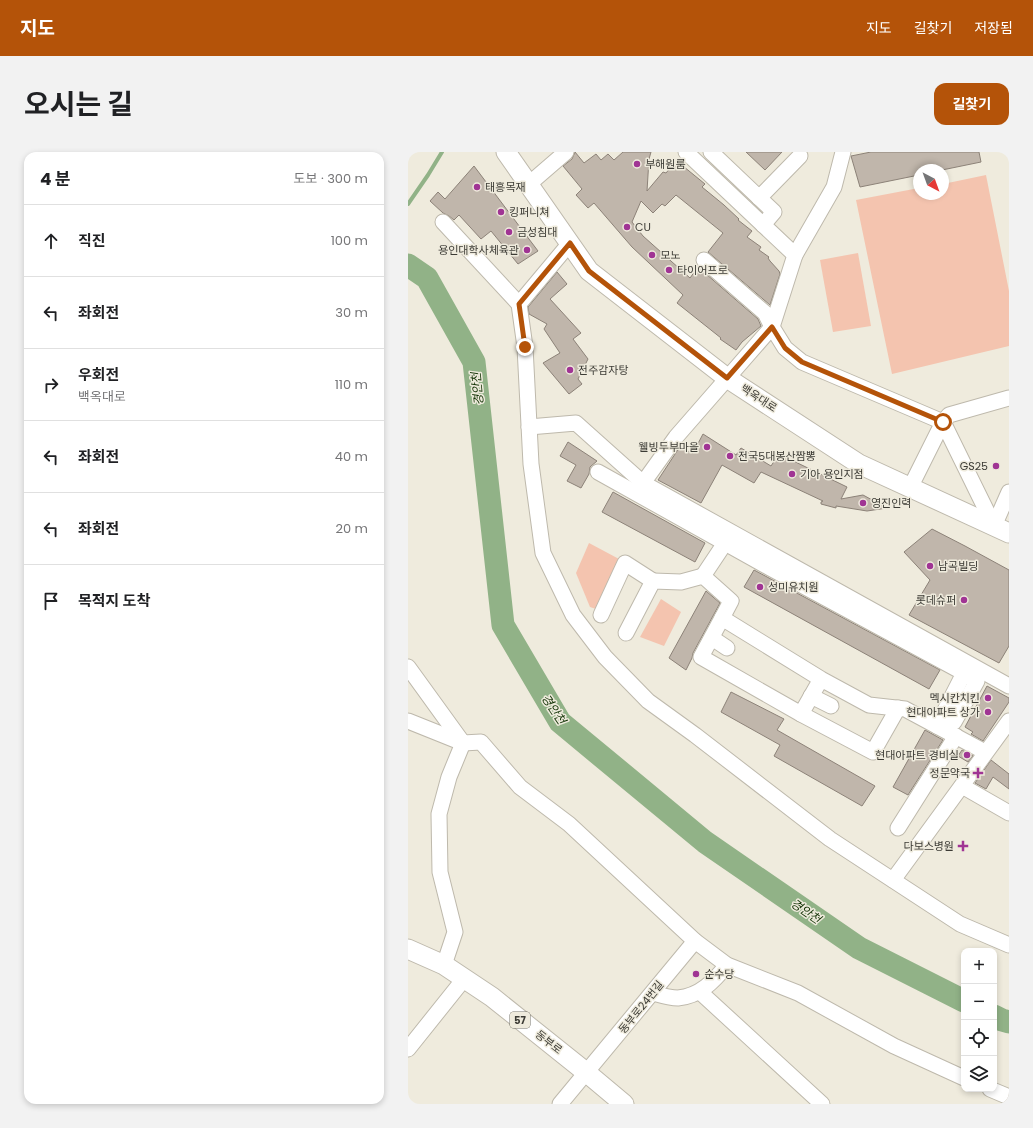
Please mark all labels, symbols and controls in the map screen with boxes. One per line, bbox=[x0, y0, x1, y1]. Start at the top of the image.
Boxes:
text: 지도 bbox=[20, 15, 55, 42]
text: 지도 bbox=[866, 18, 892, 38]
text: 길찾기 bbox=[914, 18, 952, 38]
text: 저장됨 bbox=[974, 18, 1013, 38]
button: 길찾기 bbox=[934, 83, 1009, 125]
text: 오시는 길 bbox=[24, 85, 133, 124]
place label: 부해원룸 bbox=[645, 156, 685, 172]
marker: 부해원룸 bbox=[632, 159, 642, 169]
north arrow bbox=[913, 164, 949, 200]
text: 4 분 bbox=[40, 167, 71, 191]
text: 도보 · 300 m bbox=[294, 169, 368, 188]
place label: 태흥목재 bbox=[485, 179, 525, 195]
marker: 태흥목재 bbox=[472, 182, 482, 192]
place label: 킹퍼니쳐 bbox=[509, 204, 549, 220]
marker: 킹퍼니쳐 bbox=[496, 207, 506, 217]
place label: CU bbox=[635, 219, 651, 235]
marker: CU bbox=[622, 222, 632, 232]
place label: 금성침대 bbox=[517, 224, 557, 240]
marker: 금성침대 bbox=[504, 227, 514, 237]
icon: ahead bbox=[40, 230, 62, 252]
text: 직진 bbox=[78, 230, 106, 251]
text: 100 m bbox=[331, 231, 368, 250]
place label: 용인대학사체육관 bbox=[438, 242, 519, 258]
marker: 용인대학사체육관 bbox=[522, 245, 532, 255]
place label: 모노 bbox=[660, 247, 680, 263]
marker: 모노 bbox=[647, 250, 657, 260]
place label: 타이어프로 bbox=[677, 262, 728, 278]
marker: 타이어프로 bbox=[664, 265, 674, 275]
icon: left bbox=[40, 302, 62, 324]
text: 좌회전 bbox=[78, 302, 119, 323]
text: 30 m bbox=[335, 303, 368, 322]
route end bbox=[516, 338, 534, 356]
place label: 전주감자탕 bbox=[578, 362, 629, 378]
text: 우회전 bbox=[78, 364, 119, 385]
marker: 전주감자탕 bbox=[565, 365, 575, 375]
water label: 경안천 bbox=[467, 370, 487, 406]
icon: right bbox=[40, 374, 62, 396]
text: 110 m bbox=[335, 375, 368, 394]
street label: 백옥대로 bbox=[738, 380, 780, 416]
text: 백옥대로 bbox=[78, 387, 126, 406]
route start bbox=[934, 413, 952, 431]
place label: 웰빙두부마을 bbox=[638, 439, 699, 455]
marker: 웰빙두부마을 bbox=[702, 442, 712, 452]
icon: left bbox=[40, 446, 62, 468]
text: 좌회전 bbox=[78, 446, 119, 467]
text: 40 m bbox=[335, 447, 368, 466]
place label: 전국5대봉산짬뽕 bbox=[738, 448, 816, 464]
marker: 전국5대봉산짬뽕 bbox=[725, 451, 735, 461]
place label: GS25 bbox=[960, 458, 988, 474]
marker: GS25 bbox=[991, 461, 1001, 471]
place label: 기아 용인지점 bbox=[800, 466, 864, 482]
marker: 기아 용인지점 bbox=[787, 469, 797, 479]
place label: 영진인력 bbox=[871, 495, 911, 511]
marker: 영진인력 bbox=[858, 498, 868, 508]
icon: left bbox=[40, 518, 62, 540]
text: 좌회전 bbox=[78, 518, 119, 539]
text: 20 m bbox=[335, 519, 368, 538]
place label: 남곡빌딩 bbox=[938, 558, 978, 574]
marker: 남곡빌딩 bbox=[925, 561, 935, 571]
place label: 성미유치원 bbox=[768, 579, 819, 595]
marker: 성미유치원 bbox=[755, 582, 765, 592]
icon: arrive bbox=[40, 590, 62, 612]
text: 목적지 도착 bbox=[78, 590, 150, 611]
place label: 롯데슈퍼 bbox=[916, 592, 956, 608]
marker: 롯데슈퍼 bbox=[959, 595, 969, 605]
place label: 멕시칸치킨 bbox=[929, 690, 980, 706]
water label: 경안천 bbox=[538, 691, 571, 729]
marker: 멕시칸치킨 bbox=[983, 693, 993, 703]
place label: 현대아파트 상가 bbox=[906, 704, 980, 720]
marker: 현대아파트 상가 bbox=[983, 707, 993, 717]
place label: 현대아파트 경비실 bbox=[875, 747, 959, 763]
marker: 현대아파트 경비실 bbox=[962, 750, 972, 760]
place label: 정문약국 bbox=[930, 765, 970, 781]
marker: 정문약국 bbox=[973, 768, 983, 778]
place label: 다보스병원 bbox=[903, 838, 954, 854]
marker: 다보스병원 bbox=[957, 840, 969, 852]
water label: 경안천 bbox=[788, 895, 826, 929]
map controls bbox=[961, 948, 997, 1092]
button: + bbox=[961, 948, 997, 984]
place label: 순수당 bbox=[704, 966, 734, 982]
marker: 순수당 bbox=[691, 969, 701, 979]
street label: 동부로24번길 bbox=[615, 977, 667, 1037]
button: − bbox=[961, 984, 997, 1020]
road number: 57 bbox=[510, 1012, 530, 1028]
button: locate bbox=[961, 1020, 997, 1056]
street label: 동부로 bbox=[532, 1026, 566, 1058]
button: layers bbox=[961, 1056, 997, 1092]

